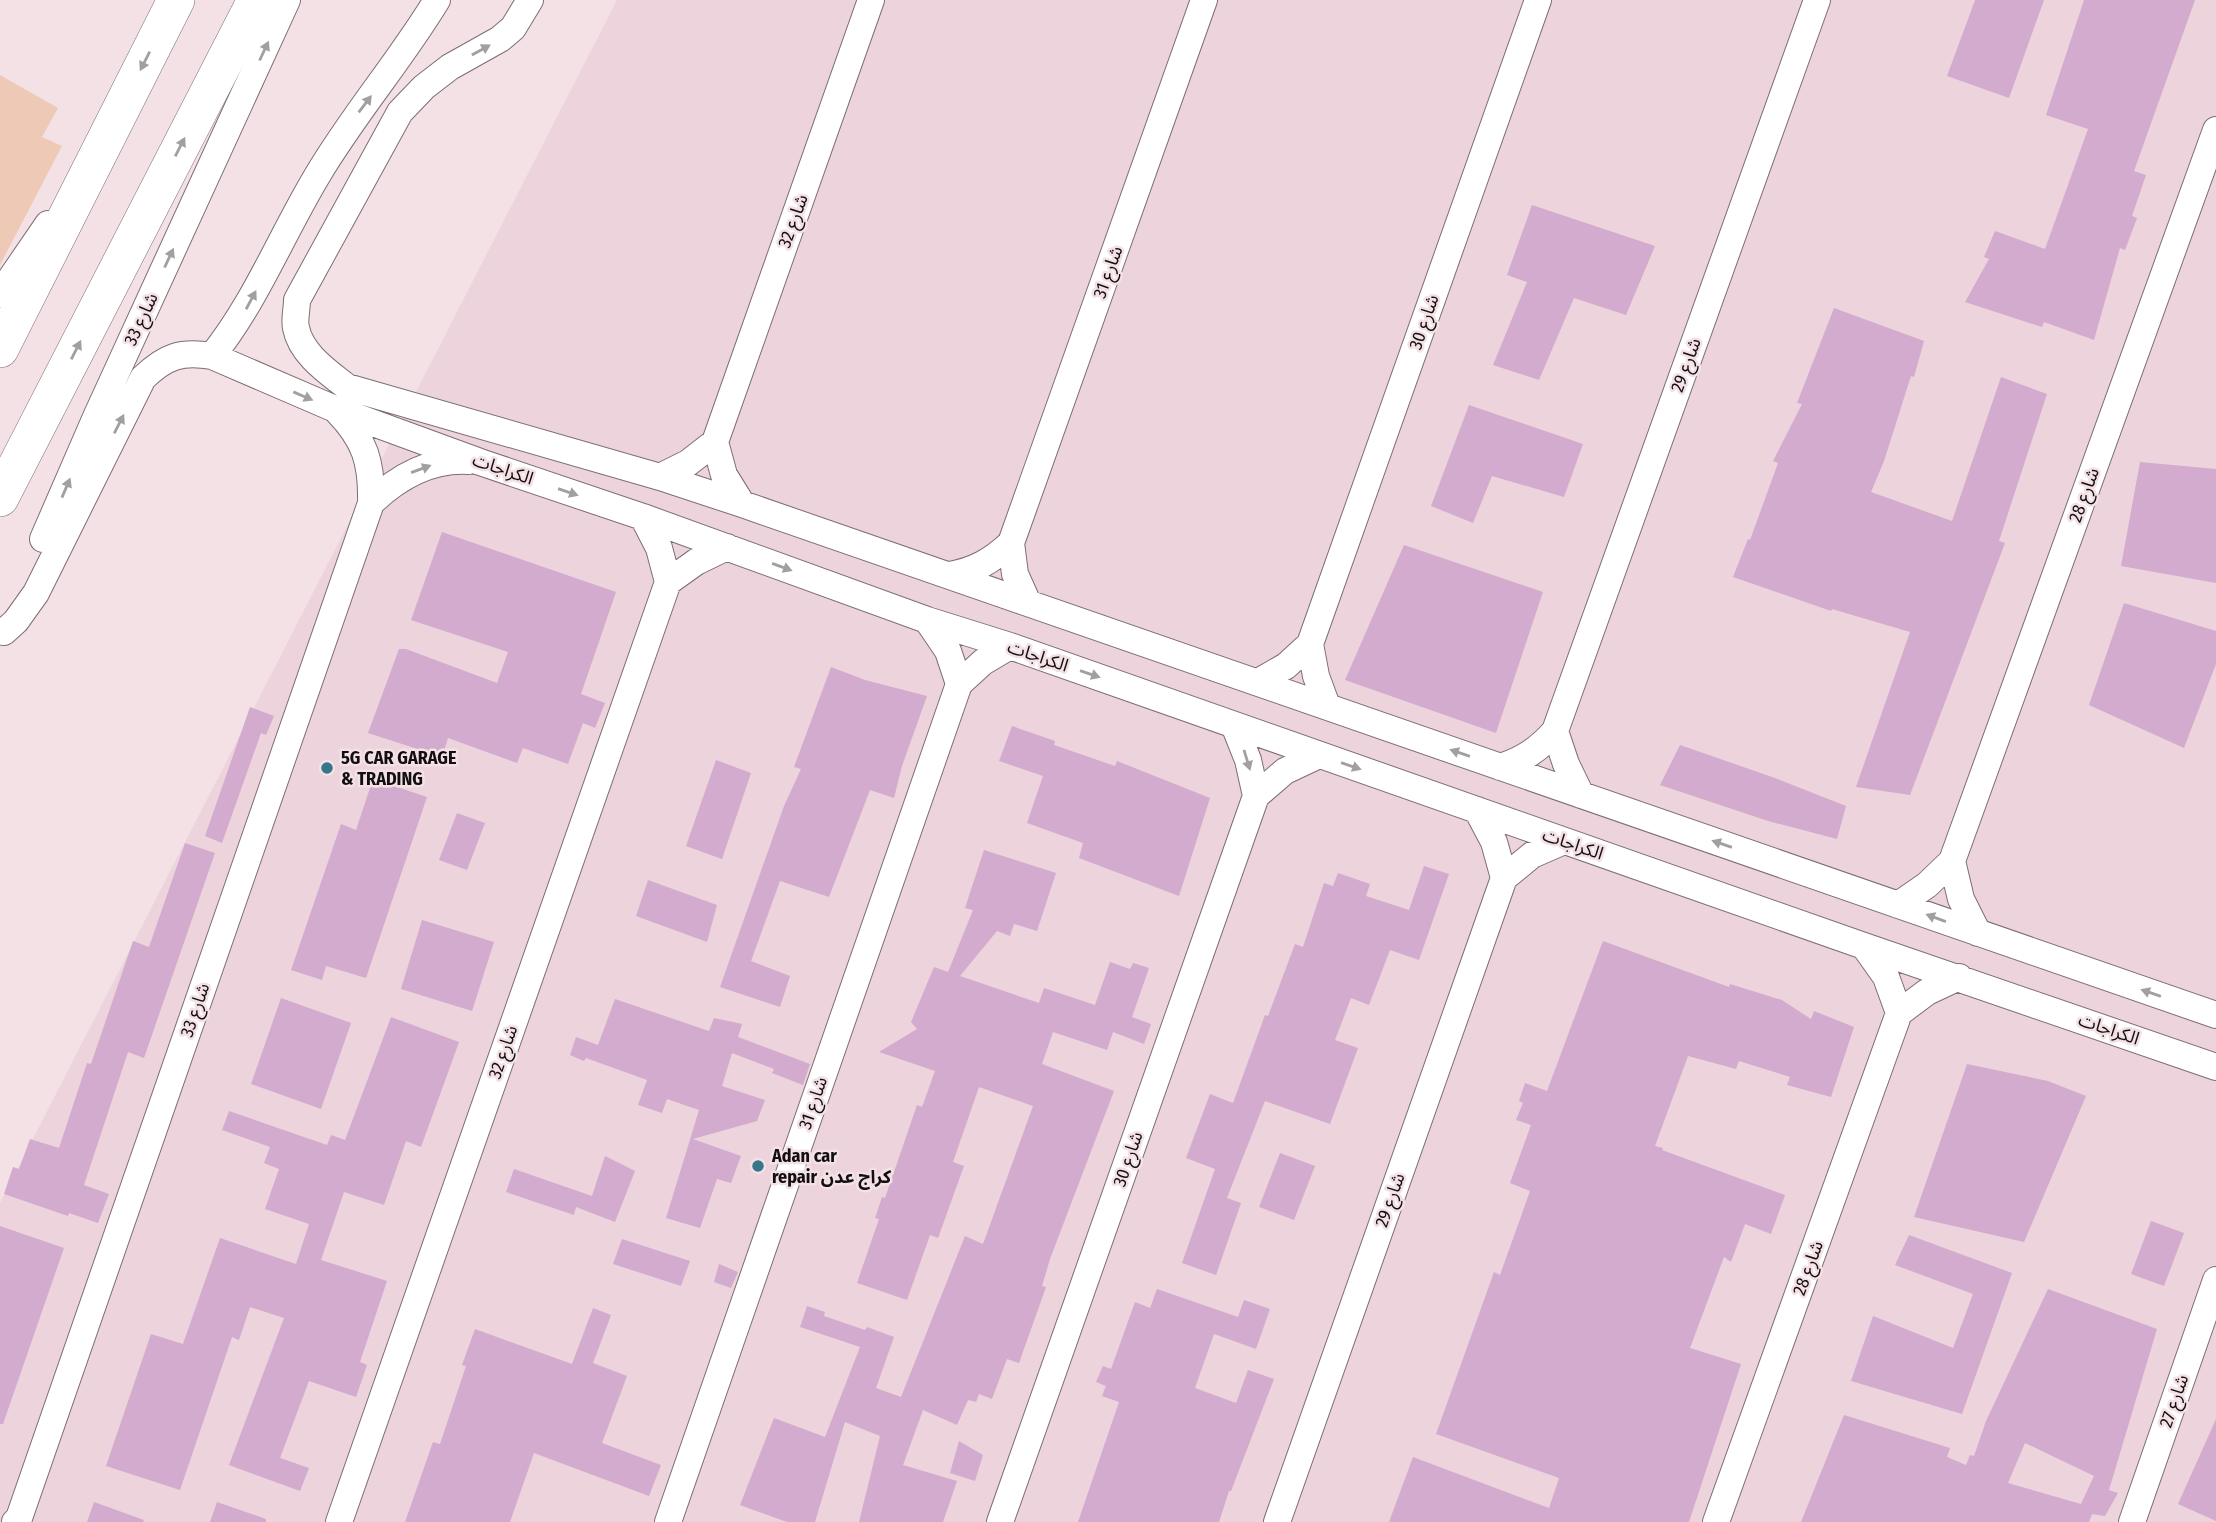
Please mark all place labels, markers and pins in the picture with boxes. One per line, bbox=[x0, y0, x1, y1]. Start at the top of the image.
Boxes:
place label: 5G CAR GARAGE & TRADING bbox=[341, 747, 457, 790]
marker: 5G CAR GARAGE & TRADING bbox=[319, 760, 335, 776]
place label: Adan car repair كراج عدن bbox=[771, 1145, 892, 1190]
marker: Adan car repair كراج عدن bbox=[750, 1158, 766, 1174]

